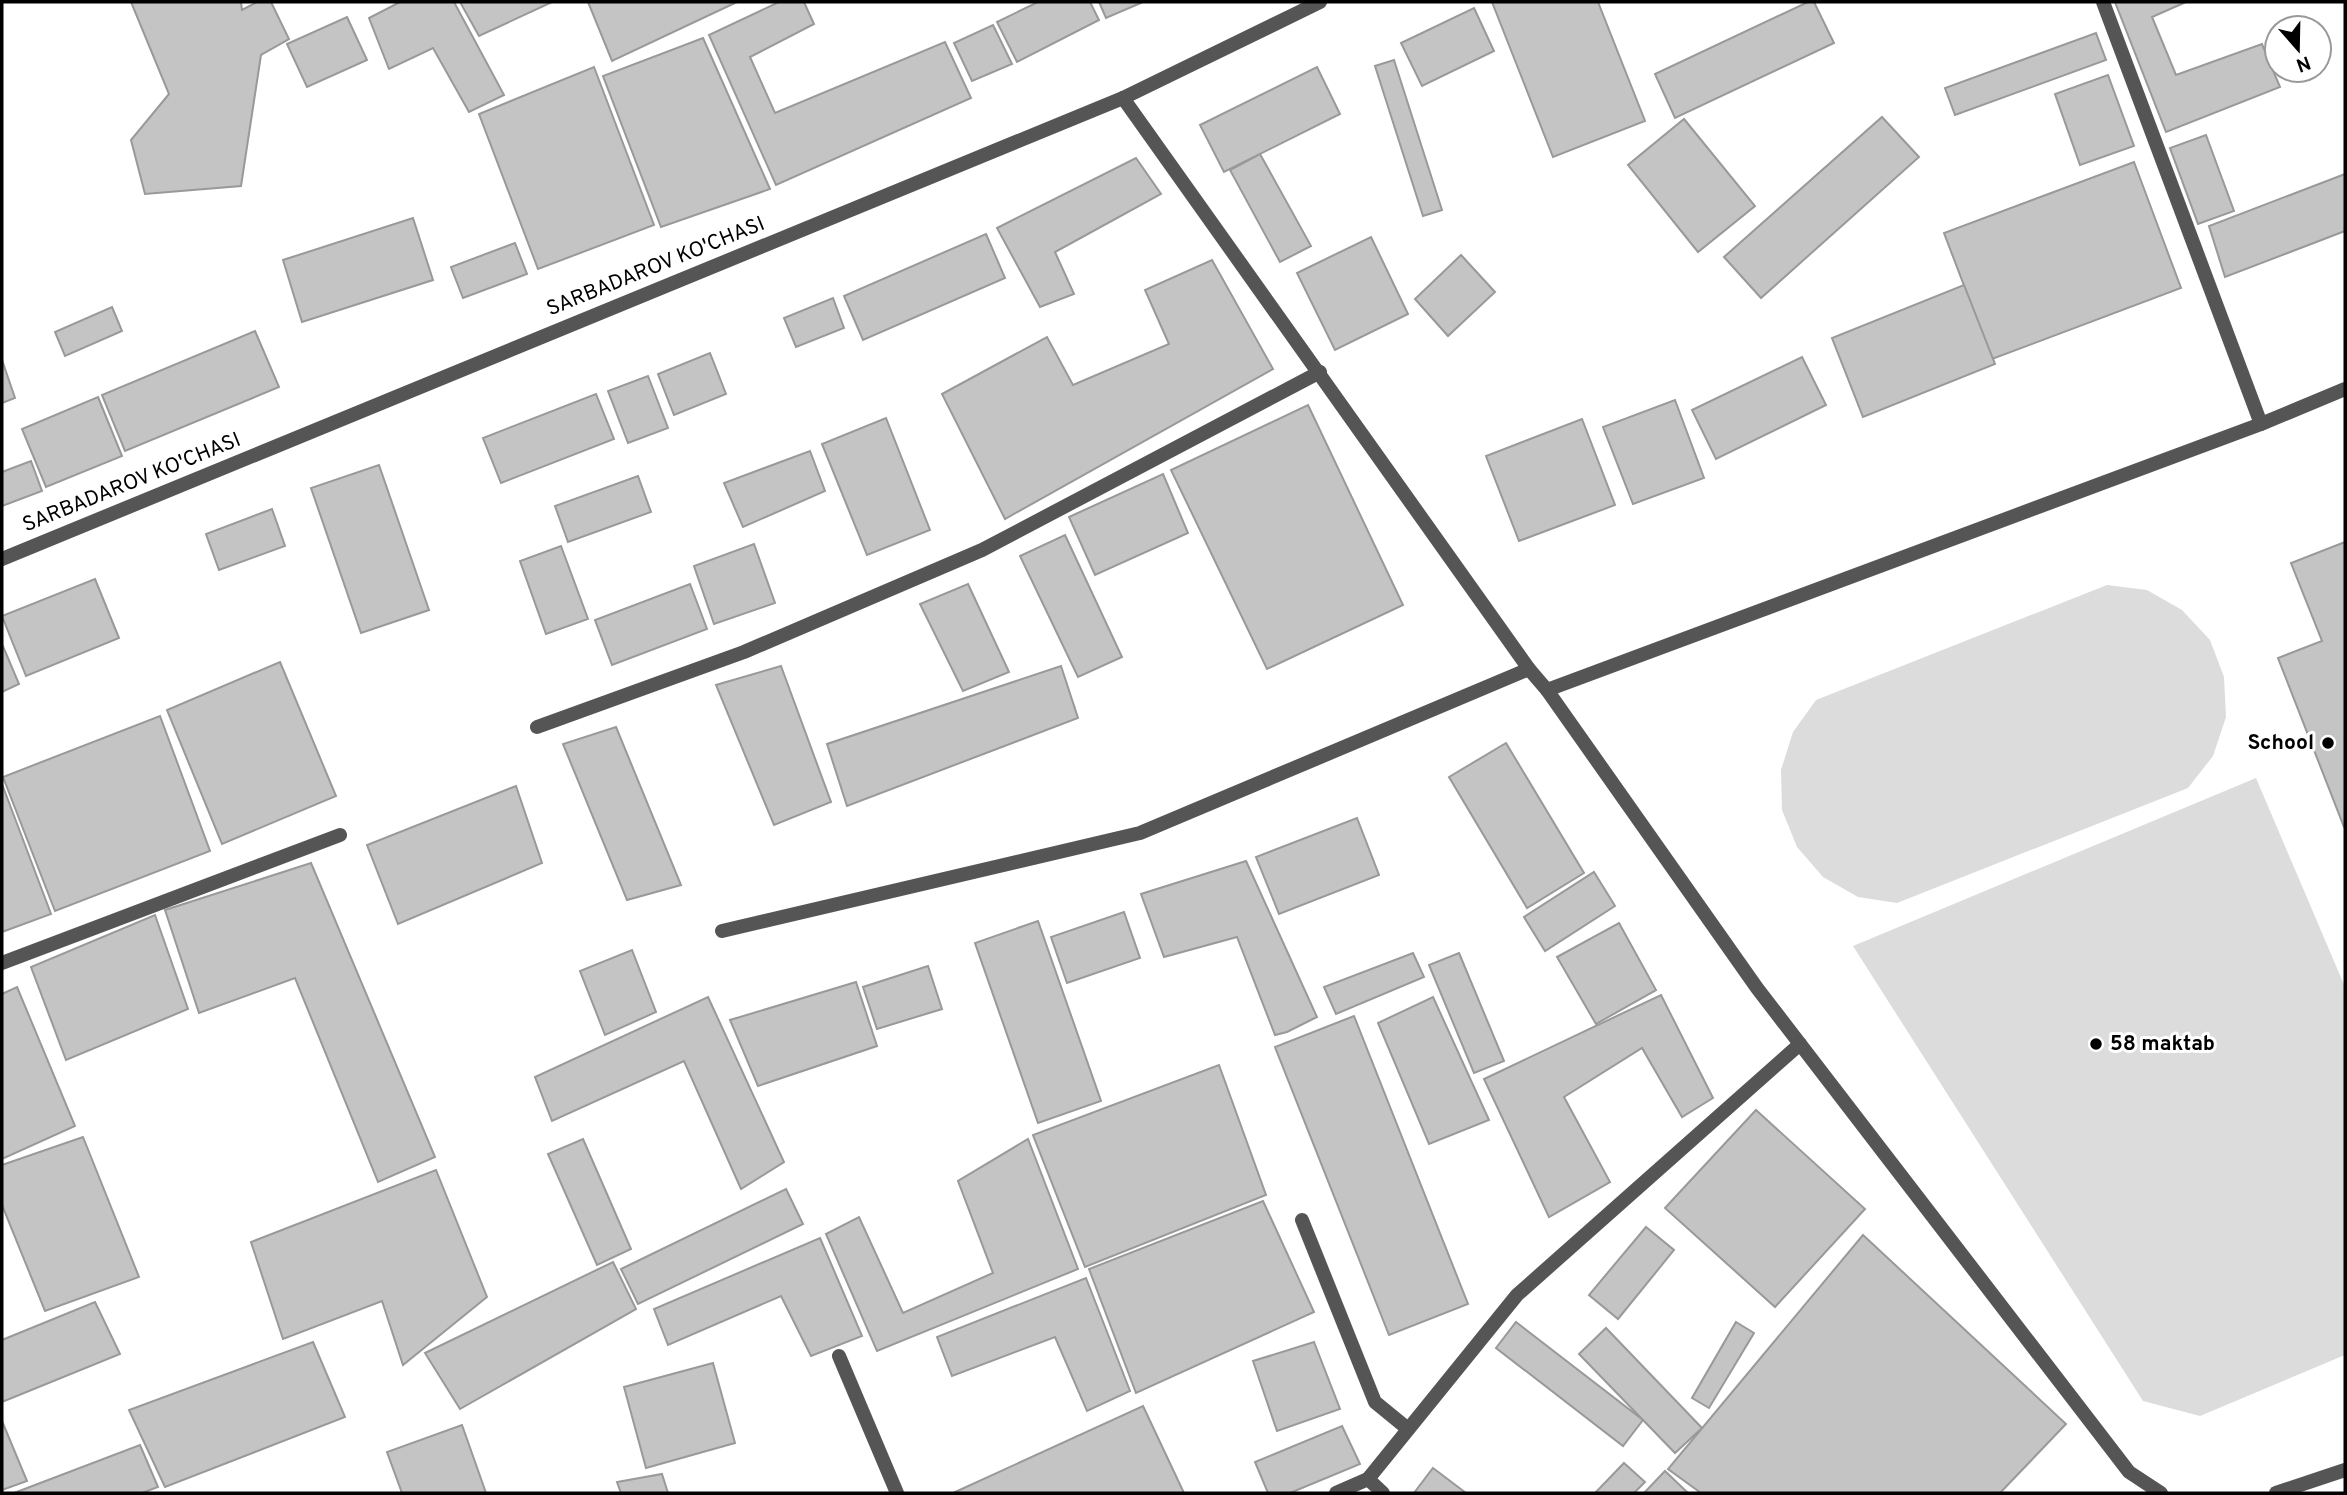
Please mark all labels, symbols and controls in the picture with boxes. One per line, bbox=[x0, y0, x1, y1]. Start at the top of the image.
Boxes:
north arrow bbox=[2263, 14, 2333, 84]
text: N bbox=[2293, 49, 2314, 77]
street label: SARBADAROV KO'CHASI bbox=[543, 211, 769, 323]
street label: SARBADAROV KO'CHASI bbox=[19, 427, 245, 539]
place label: School bbox=[2248, 730, 2314, 757]
marker: School bbox=[2320, 735, 2336, 751]
place label: 58 maktab bbox=[2110, 1031, 2215, 1058]
marker: 58 maktab bbox=[2088, 1036, 2104, 1052]

